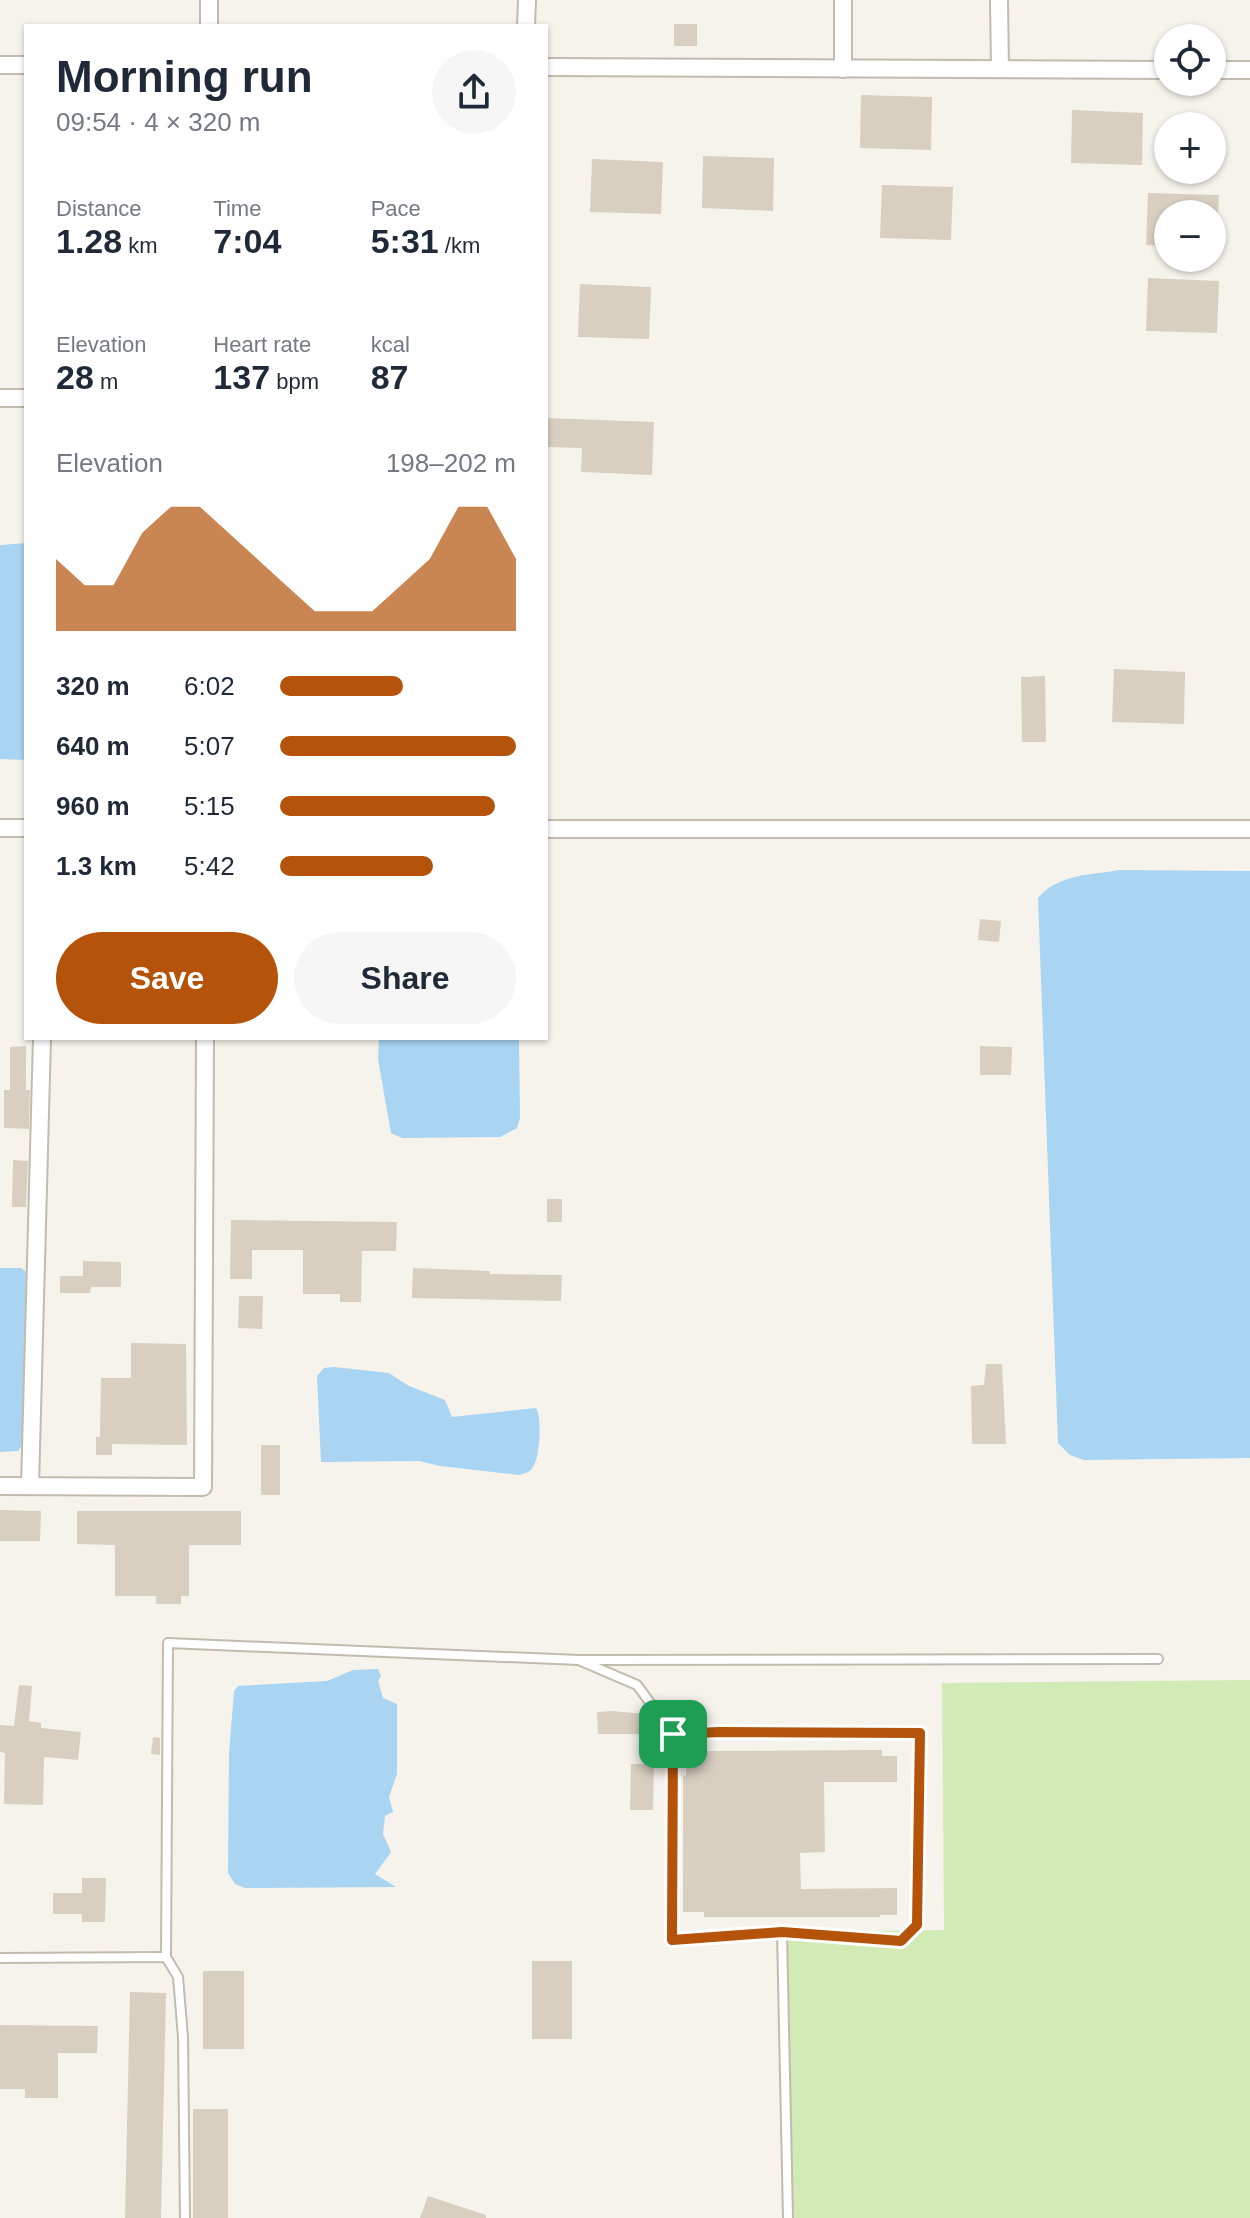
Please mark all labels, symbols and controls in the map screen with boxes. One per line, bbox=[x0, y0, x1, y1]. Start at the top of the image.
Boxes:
map controls bbox=[1154, 24, 1226, 272]
button: locate bbox=[1154, 24, 1226, 96]
button: share bbox=[432, 50, 516, 134]
text: Morning run bbox=[56, 52, 313, 101]
text: 09:54 · 4 × 320 m bbox=[56, 107, 261, 137]
button: + bbox=[1154, 112, 1226, 184]
text: Distance bbox=[56, 196, 142, 221]
text: Time bbox=[213, 196, 261, 221]
text: Pace bbox=[371, 196, 421, 221]
button: − bbox=[1154, 200, 1226, 272]
text: 1.28 bbox=[56, 222, 122, 260]
text: 7:04 bbox=[213, 222, 281, 260]
text: 5:31 bbox=[371, 222, 439, 260]
text: km bbox=[122, 233, 158, 258]
text: /km bbox=[439, 233, 480, 258]
text: Elevation bbox=[56, 332, 147, 357]
text: Heart rate bbox=[213, 332, 311, 357]
text: kcal bbox=[371, 332, 410, 357]
text: 28 bbox=[56, 358, 94, 396]
text: 137 bbox=[213, 358, 270, 396]
text: 87 bbox=[371, 358, 408, 396]
text: m bbox=[94, 369, 118, 394]
text: bpm bbox=[270, 369, 319, 394]
text: Elevation bbox=[56, 448, 163, 478]
text: 198–202 m bbox=[386, 448, 516, 478]
text: 320 m bbox=[56, 671, 130, 701]
text: 6:02 bbox=[184, 671, 235, 701]
text: 640 m bbox=[56, 731, 130, 761]
text: 5:07 bbox=[184, 731, 235, 761]
text: 960 m bbox=[56, 791, 130, 821]
text: 5:15 bbox=[184, 791, 235, 821]
text: 1.3 km bbox=[56, 851, 137, 881]
text: 5:42 bbox=[184, 851, 235, 881]
button: Save bbox=[56, 932, 278, 1024]
button: Share bbox=[294, 932, 516, 1024]
pin bbox=[639, 1700, 707, 1768]
icon: arrive bbox=[651, 1712, 695, 1756]

